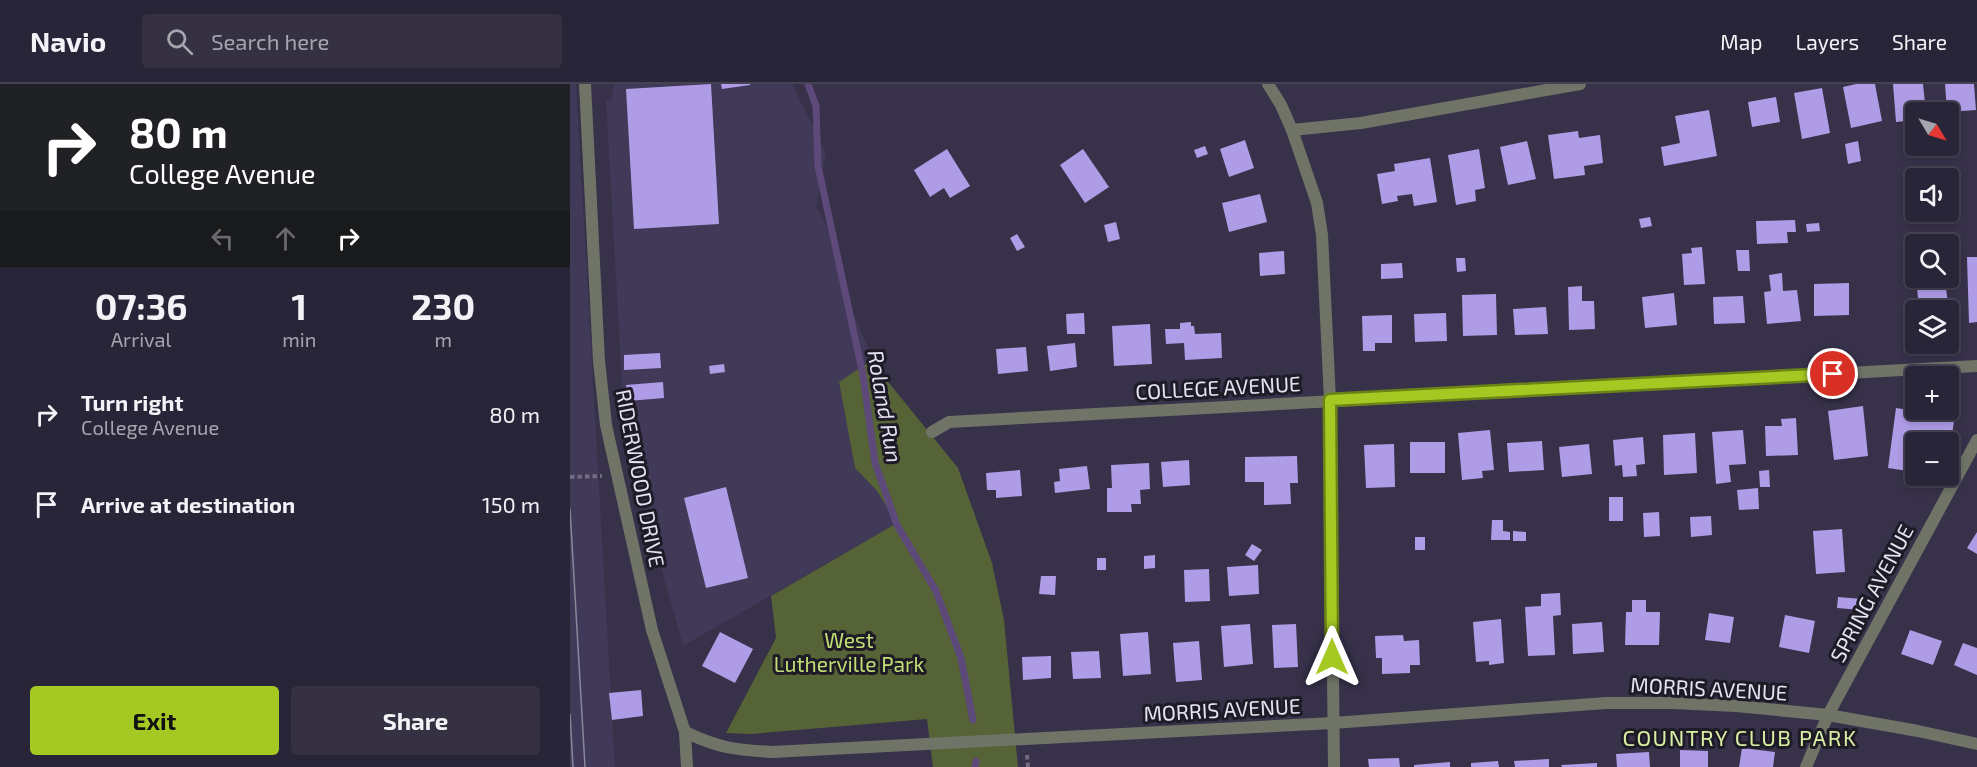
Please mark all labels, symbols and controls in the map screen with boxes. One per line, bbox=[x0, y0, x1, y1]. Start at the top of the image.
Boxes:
search box bbox=[142, 14, 562, 68]
text: Navio bbox=[30, 24, 106, 58]
icon: search bbox=[163, 25, 196, 58]
text: Search here bbox=[211, 28, 329, 54]
text: Map bbox=[1720, 29, 1762, 54]
text: Layers bbox=[1795, 29, 1859, 54]
text: Share bbox=[1892, 29, 1947, 54]
north arrow bbox=[1905, 102, 1959, 156]
map controls bbox=[1905, 102, 1959, 486]
text: 80 m bbox=[129, 106, 228, 156]
icon: right bbox=[30, 108, 108, 186]
text: College Avenue bbox=[129, 157, 316, 189]
button: sound bbox=[1905, 168, 1959, 222]
icon: left bbox=[206, 222, 239, 255]
icon: ahead bbox=[269, 222, 302, 255]
icon: right bbox=[332, 222, 365, 255]
button: search bbox=[1905, 234, 1959, 288]
text: 07:36 bbox=[95, 284, 187, 327]
text: 1 bbox=[292, 284, 307, 327]
text: 230 bbox=[411, 284, 475, 327]
button: layers bbox=[1905, 300, 1959, 354]
text: Arrival bbox=[111, 327, 172, 351]
text: min bbox=[282, 327, 316, 351]
text: m bbox=[434, 327, 452, 351]
water label: Roland Run bbox=[863, 348, 909, 464]
pin bbox=[1807, 348, 1858, 399]
icon: arrive bbox=[1816, 357, 1849, 390]
button: + bbox=[1905, 366, 1959, 420]
street label: COLLEGE AVENUE bbox=[1135, 370, 1301, 404]
street label: RIDERWOOD DRIVE bbox=[611, 387, 671, 569]
text: Turn right bbox=[81, 389, 183, 415]
icon: right bbox=[30, 398, 63, 431]
text: 80 m bbox=[489, 401, 540, 427]
text: College Avenue bbox=[81, 415, 219, 439]
button: − bbox=[1905, 432, 1959, 486]
icon: arrive bbox=[30, 488, 63, 521]
text: Arrive at destination bbox=[81, 491, 295, 517]
text: 150 m bbox=[482, 491, 540, 517]
street label: SPRING AVENUE bbox=[1824, 520, 1918, 666]
position arrow bbox=[1300, 625, 1364, 689]
park label: West Lutherville Park bbox=[774, 627, 924, 676]
street label: MORRIS AVENUE bbox=[1630, 671, 1788, 705]
button: Exit bbox=[30, 686, 279, 755]
button: Share bbox=[291, 686, 540, 755]
street label: MORRIS AVENUE bbox=[1143, 692, 1301, 726]
district label: COUNTRY CLUB PARK bbox=[1623, 724, 1857, 750]

